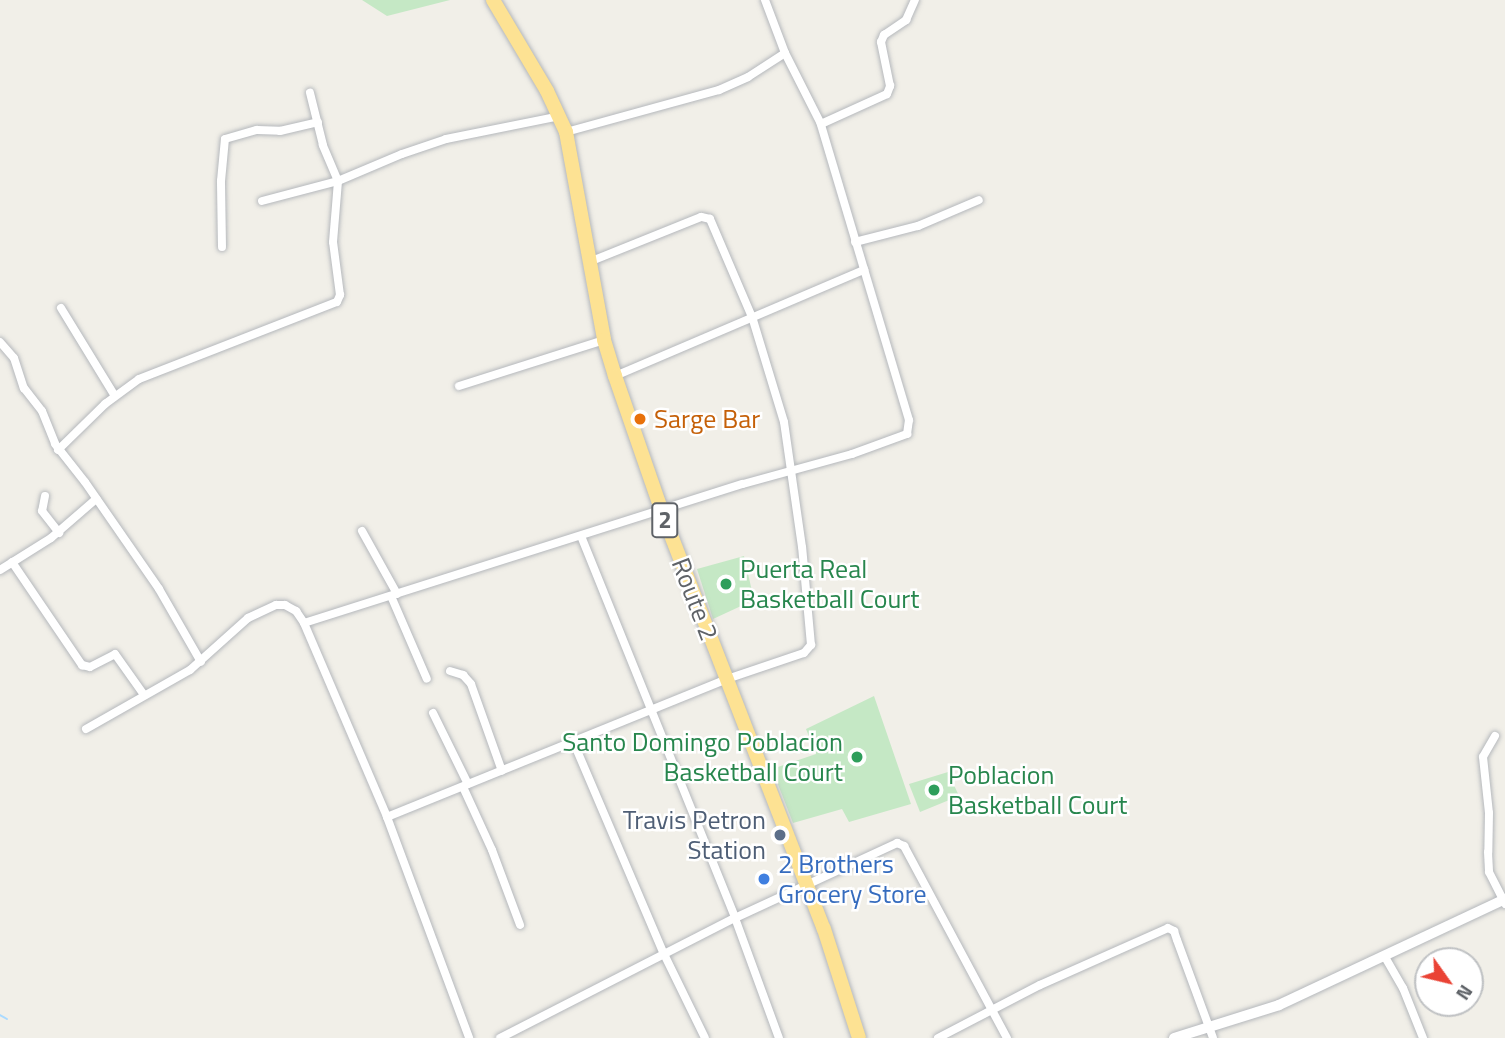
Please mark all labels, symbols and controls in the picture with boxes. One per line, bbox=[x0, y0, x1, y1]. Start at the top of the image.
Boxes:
place label: Sarge Bar bbox=[654, 403, 760, 435]
marker: Sarge Bar bbox=[632, 411, 648, 427]
road number: 2 bbox=[651, 500, 679, 540]
street label: Route 2 bbox=[665, 553, 725, 645]
place label: Puerta Real Basketball Court bbox=[740, 553, 919, 614]
marker: Puerta Real Basketball Court bbox=[718, 576, 734, 592]
place label: Santo Domingo Poblacion Basketball Court bbox=[562, 726, 843, 788]
marker: Santo Domingo Poblacion Basketball Court bbox=[849, 749, 865, 765]
place label: Poblacion Basketball Court bbox=[948, 759, 1127, 820]
marker: Poblacion Basketball Court bbox=[926, 782, 942, 798]
place label: Travis Petron Station bbox=[623, 804, 766, 866]
marker: Travis Petron Station bbox=[772, 827, 788, 843]
place label: 2 Brothers Grocery Store bbox=[778, 848, 927, 910]
marker: 2 Brothers Grocery Store bbox=[756, 871, 772, 887]
north arrow bbox=[1414, 947, 1484, 1017]
text: N bbox=[1449, 979, 1481, 1006]

